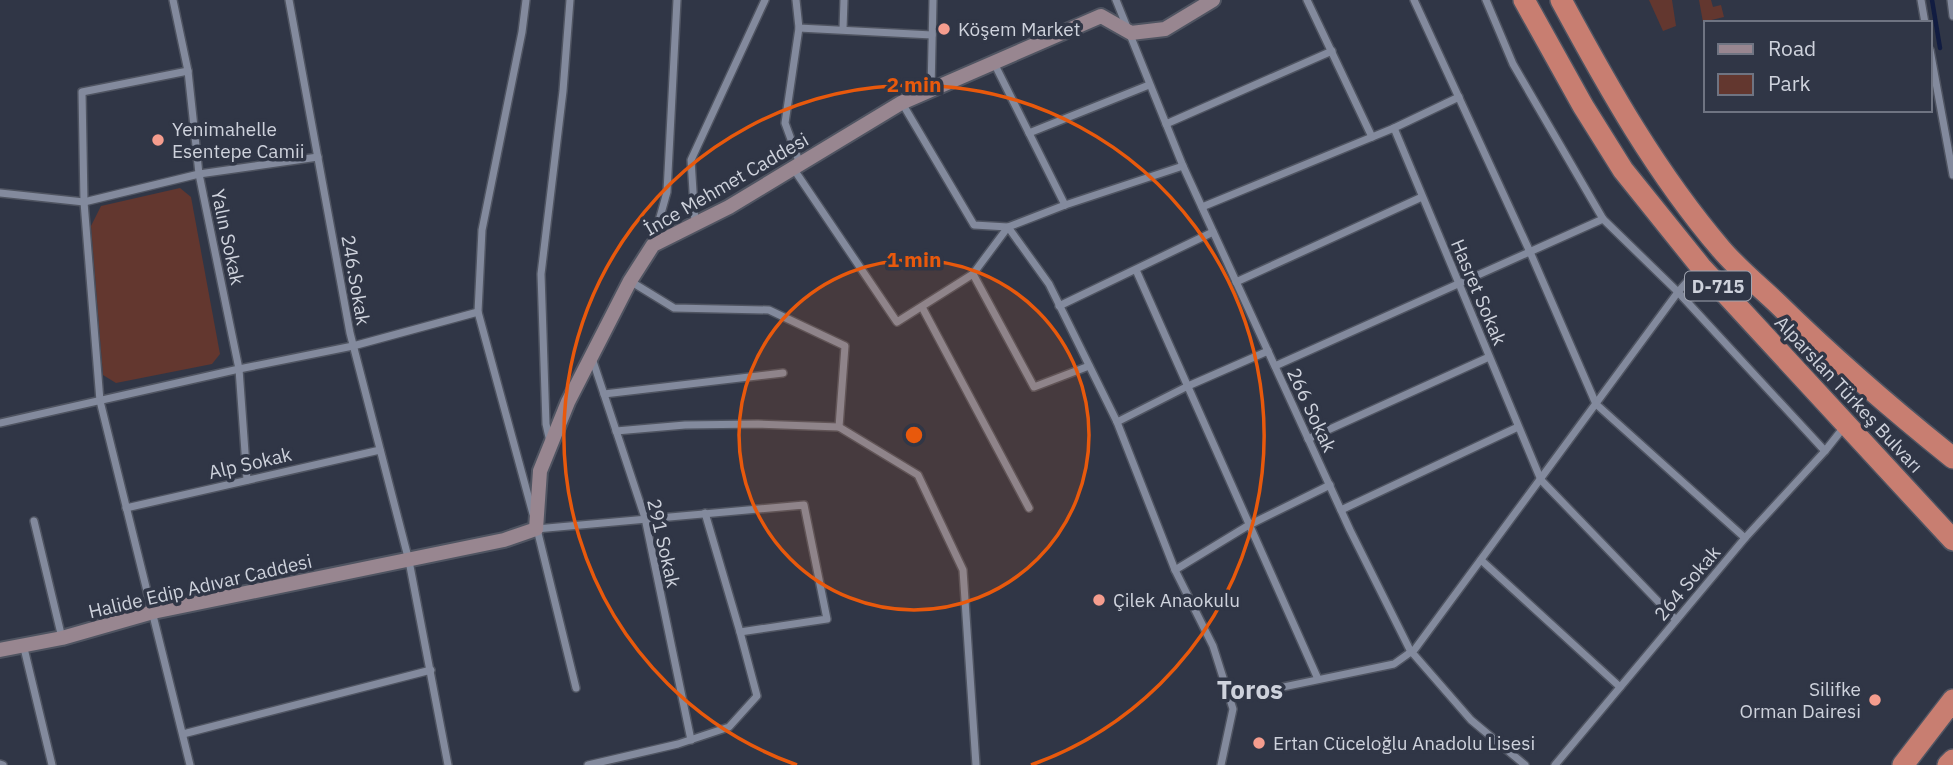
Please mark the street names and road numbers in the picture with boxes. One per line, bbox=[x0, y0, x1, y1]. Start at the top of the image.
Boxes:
street label: İnce Mehmet Caddesi bbox=[639, 127, 813, 241]
street label: Yalın Sokak bbox=[206, 187, 250, 287]
street label: 246.Sokak bbox=[336, 233, 376, 327]
street label: Hasret Sokak bbox=[1446, 235, 1512, 349]
road number: D-715 bbox=[1685, 272, 1751, 300]
street label: Alparslan Türkeş Bulvarı bbox=[1770, 310, 1928, 478]
street label: 266 Sokak bbox=[1282, 364, 1342, 456]
street label: Alp Sokak bbox=[206, 442, 294, 484]
street label: 291 Sokak bbox=[642, 496, 686, 590]
street label: 264 Sokak bbox=[1649, 541, 1725, 625]
street label: Halide Edip Adıvar Caddesi bbox=[86, 549, 314, 623]

